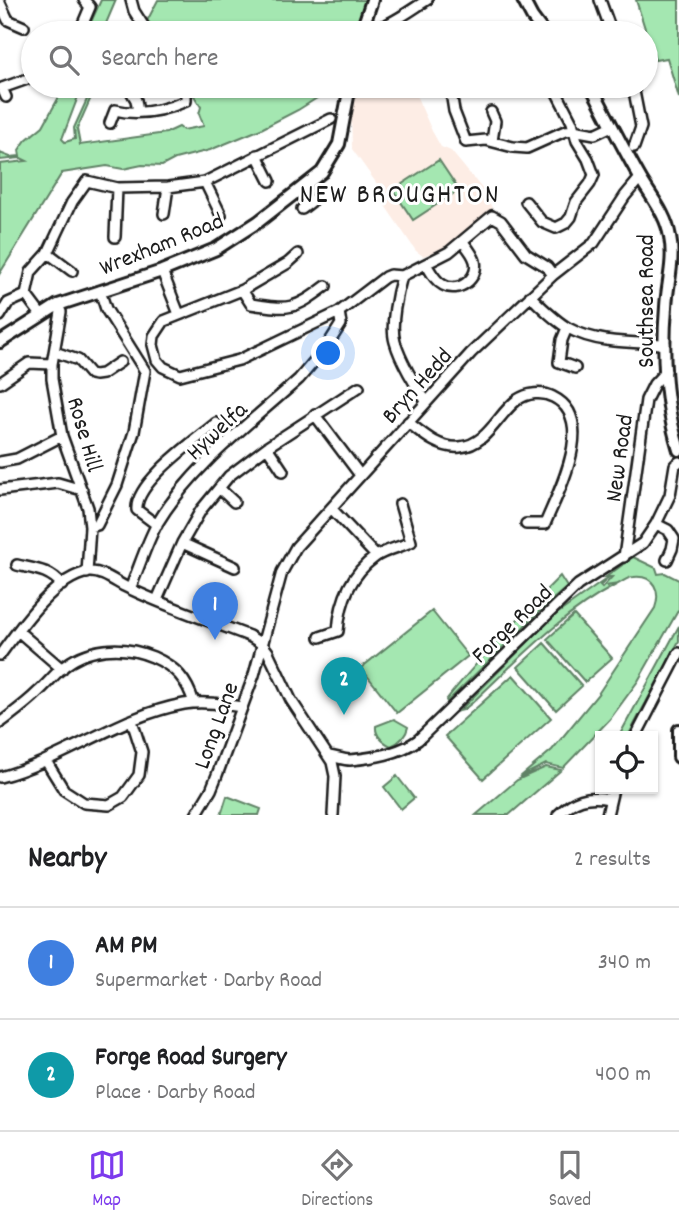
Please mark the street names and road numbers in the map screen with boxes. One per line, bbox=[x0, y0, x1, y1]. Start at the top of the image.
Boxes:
street label: Wrexham Road bbox=[95, 205, 229, 286]
street label: Southsea Road bbox=[631, 234, 665, 368]
street label: Bryn Hedd bbox=[375, 341, 462, 433]
street label: Rose Hill bbox=[56, 393, 110, 477]
street label: Hywelfa bbox=[180, 394, 257, 470]
street label: New Road bbox=[598, 412, 644, 504]
street label: Forge Road bbox=[465, 578, 561, 673]
street label: Long Lane bbox=[186, 678, 249, 774]

